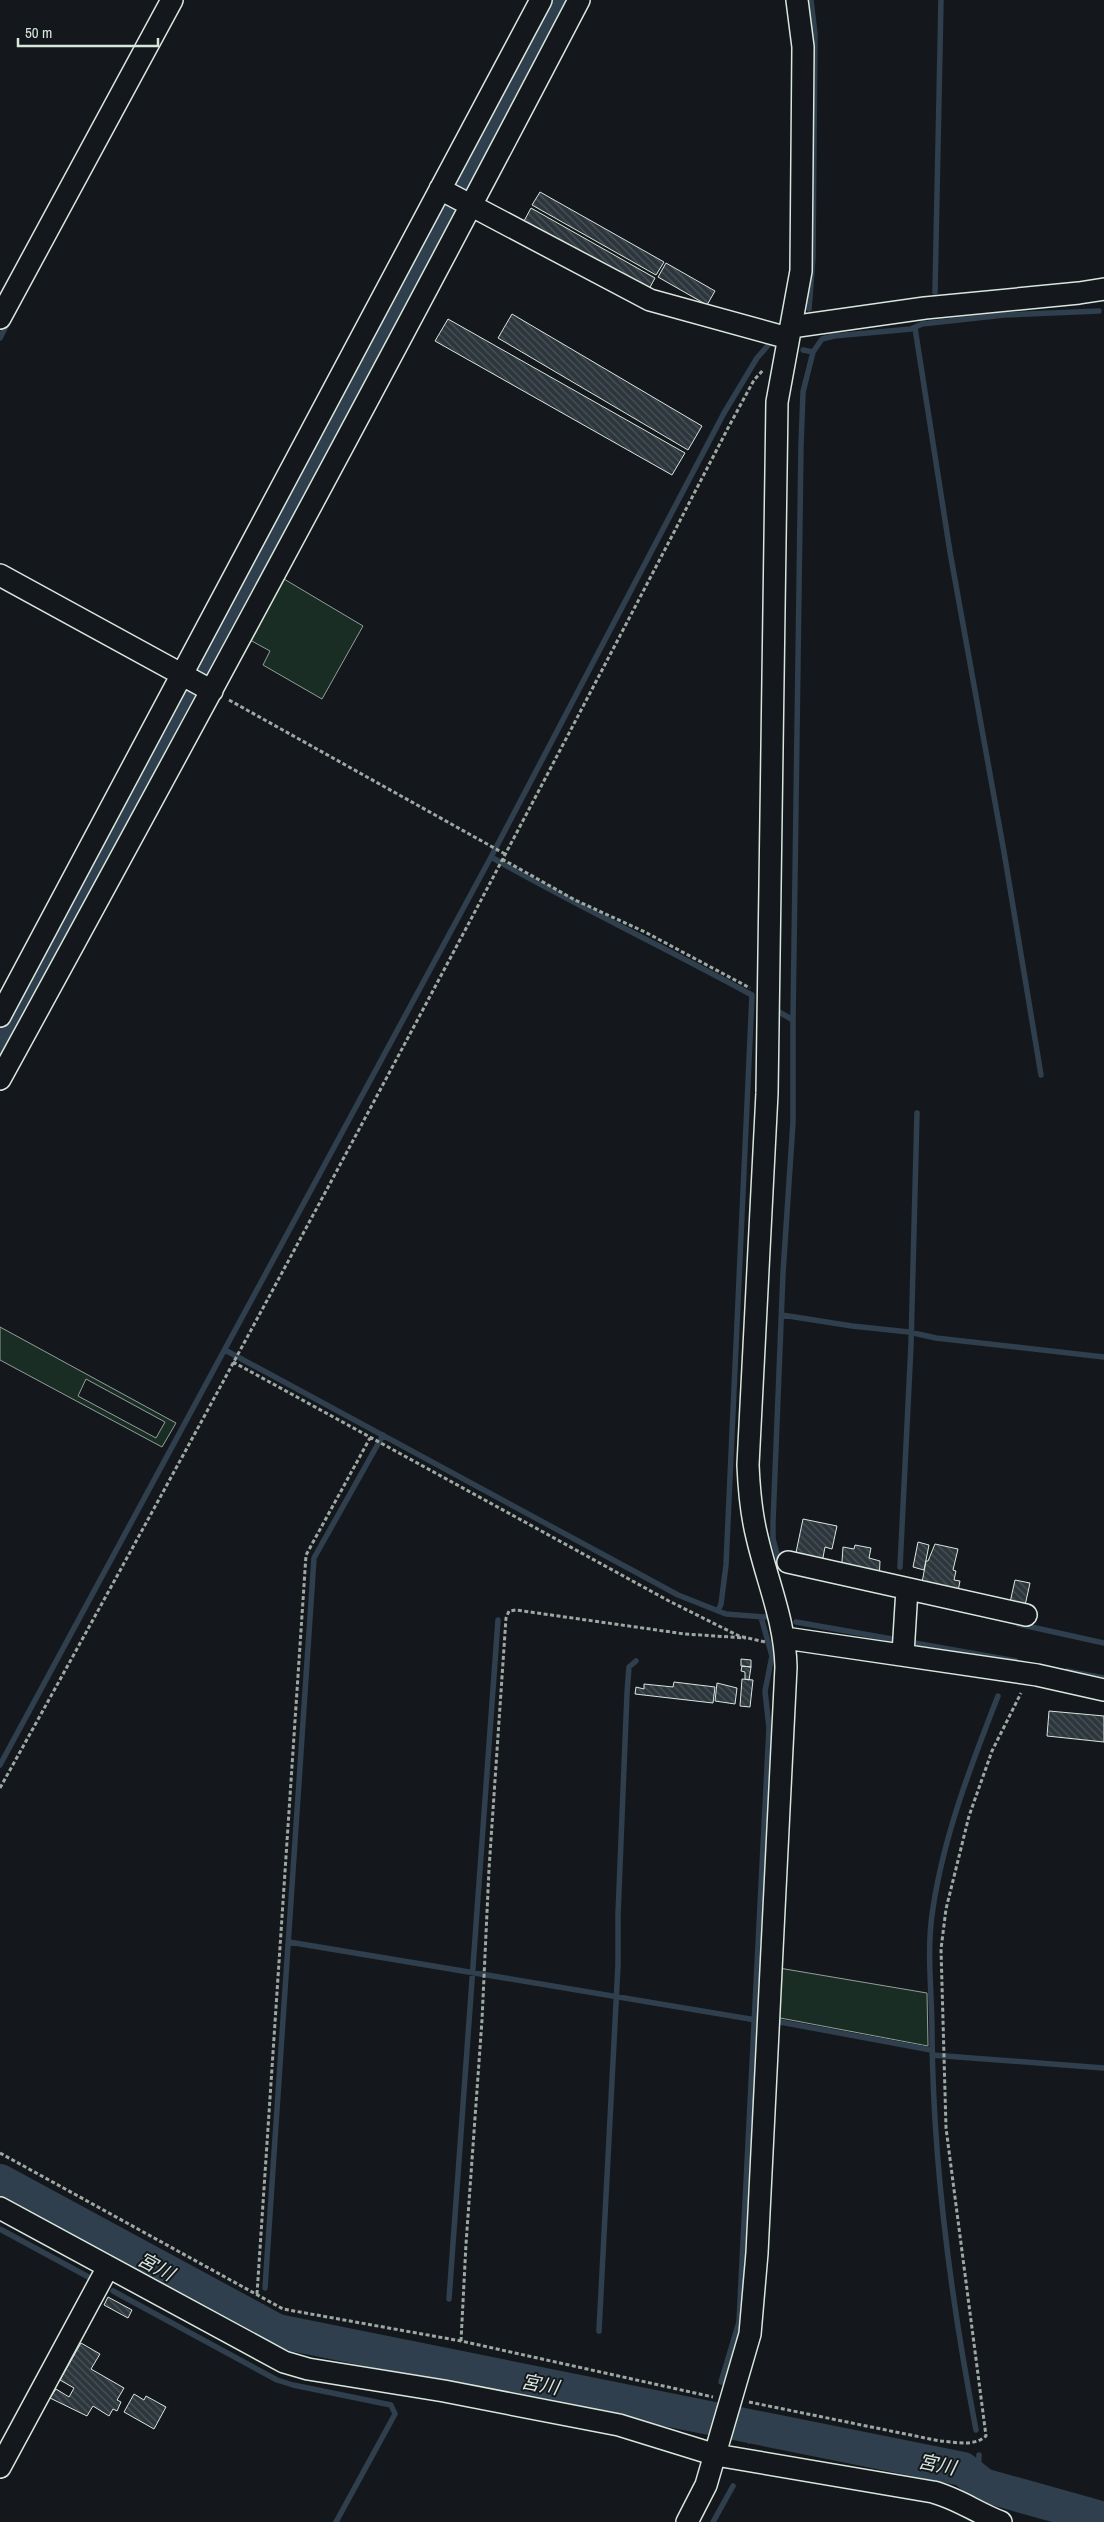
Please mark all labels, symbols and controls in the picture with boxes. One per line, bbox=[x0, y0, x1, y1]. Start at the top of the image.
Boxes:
scale bar bbox=[18, 15, 158, 47]
text: 50 m bbox=[25, 22, 52, 43]
water label: 宮川 bbox=[133, 2246, 181, 2287]
water label: 宮川 bbox=[519, 2368, 563, 2401]
water label: 宮川 bbox=[916, 2447, 960, 2481]

